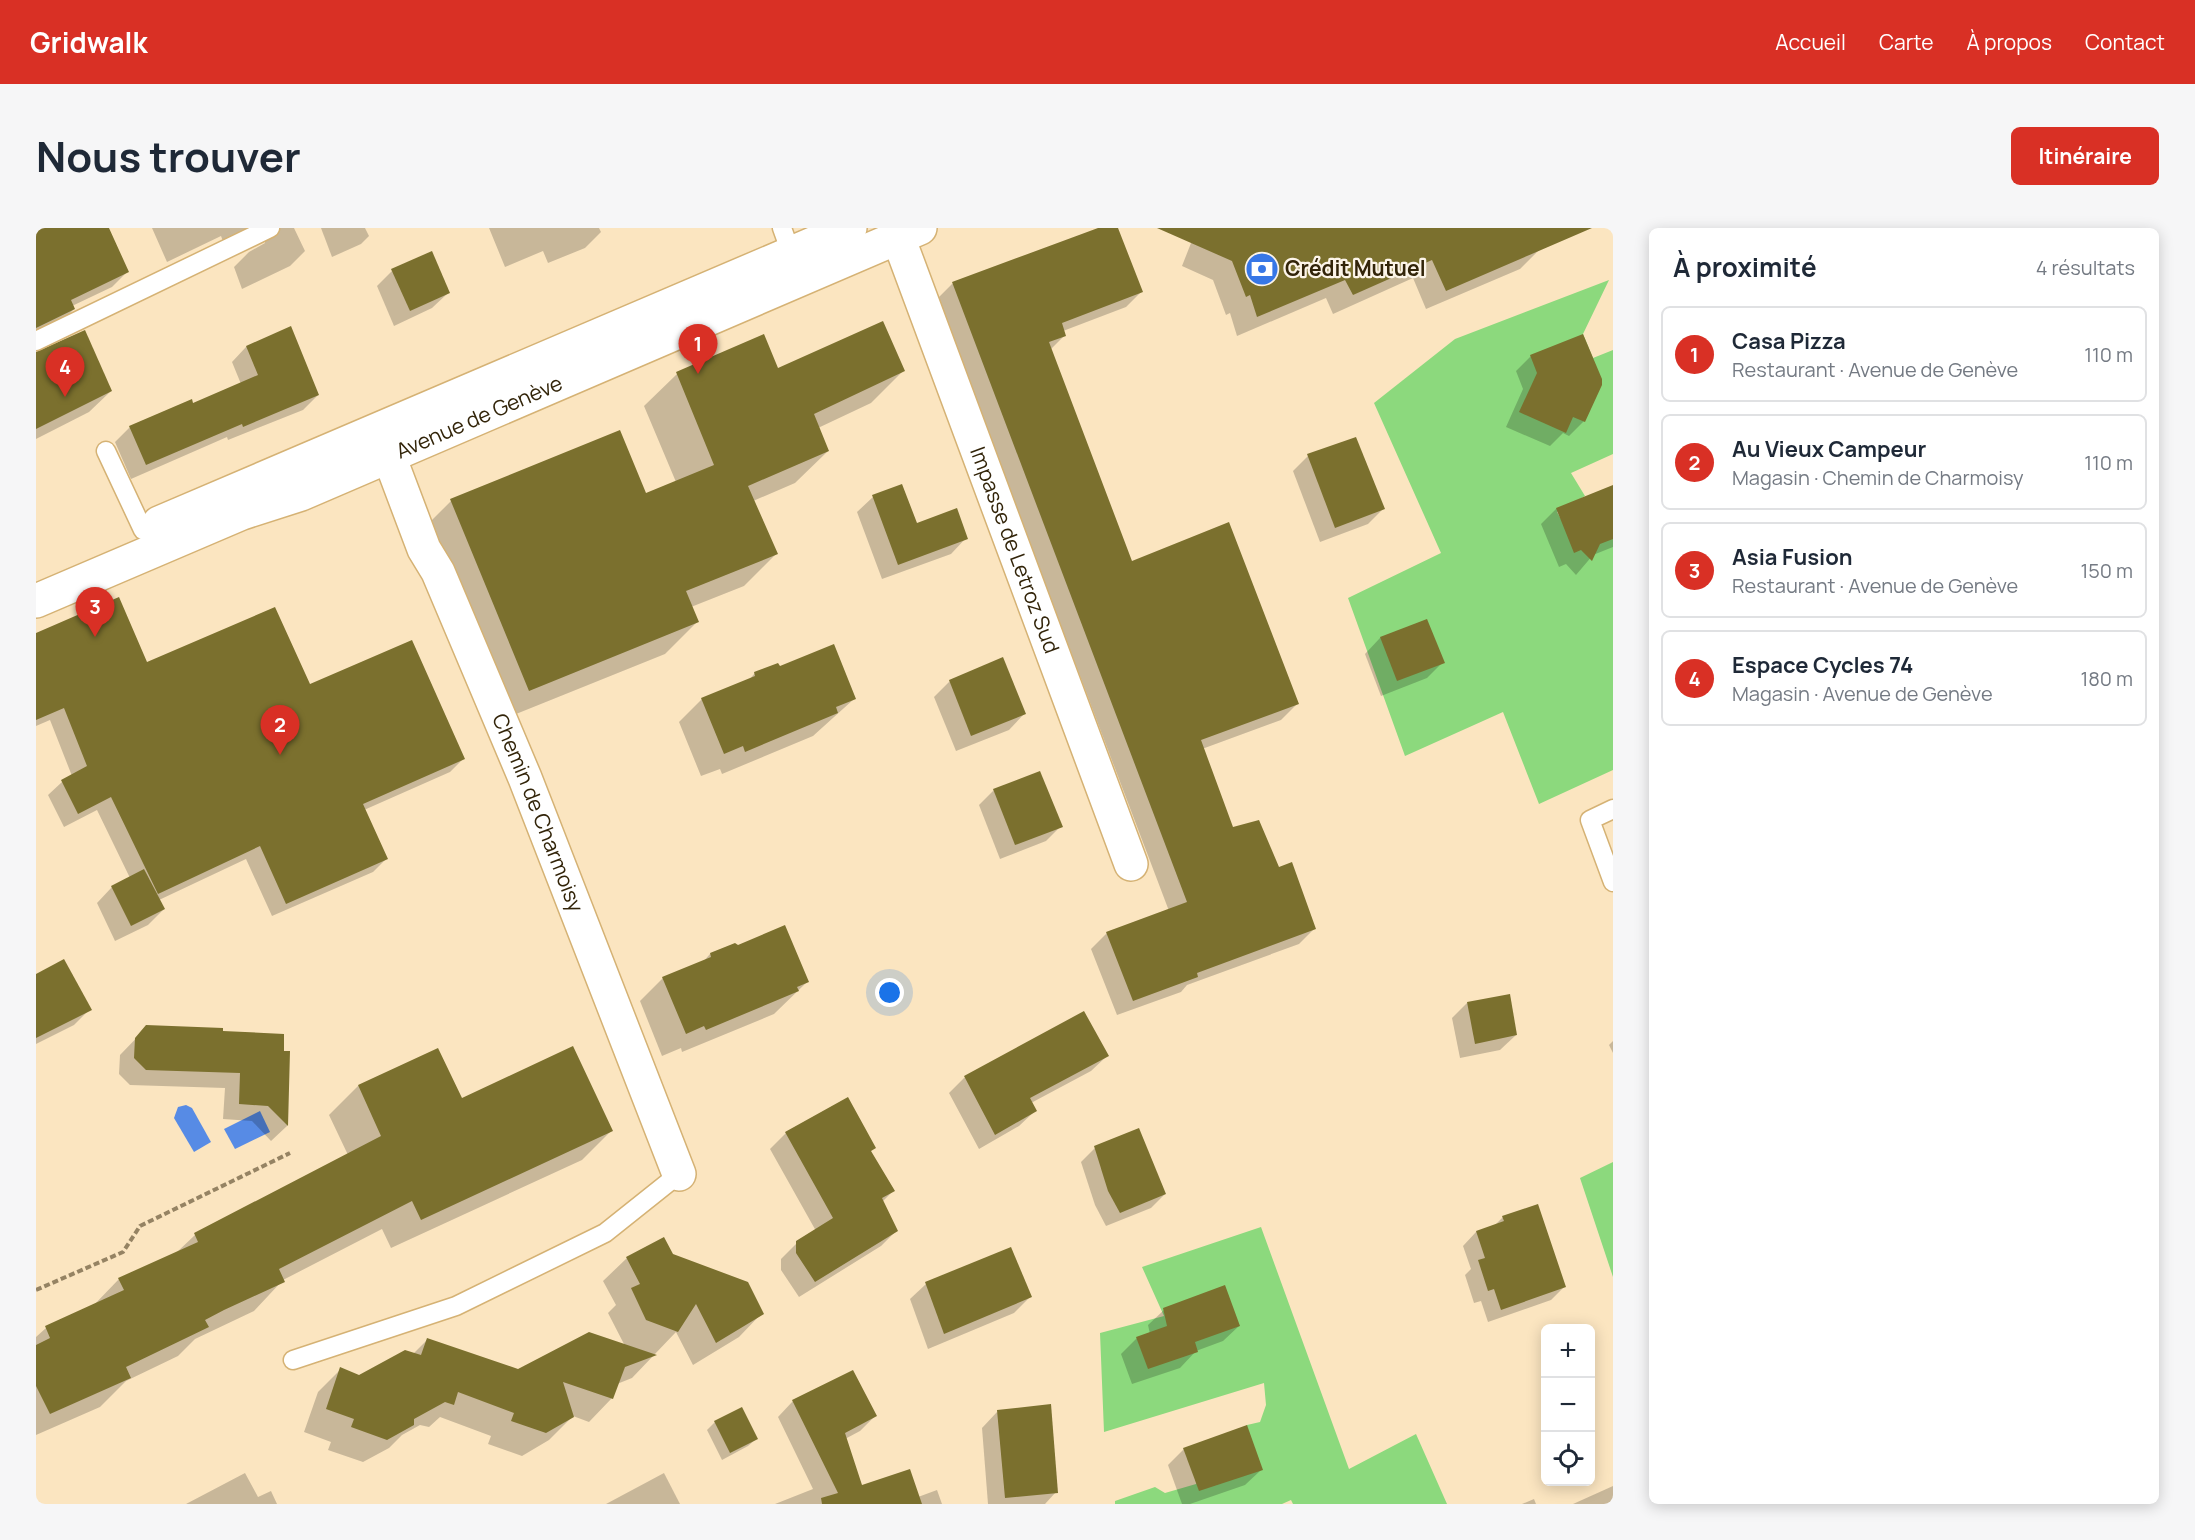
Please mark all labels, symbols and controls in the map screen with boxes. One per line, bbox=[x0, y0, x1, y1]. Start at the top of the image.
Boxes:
text: Gridwalk bbox=[30, 23, 147, 61]
text: Accueil bbox=[1775, 28, 1846, 56]
text: Carte bbox=[1879, 28, 1933, 56]
text: À propos bbox=[1966, 28, 2052, 56]
text: Contact bbox=[2085, 28, 2165, 56]
text: Nous trouver bbox=[36, 127, 301, 185]
button: Itinéraire bbox=[2011, 127, 2159, 185]
text: À proximité bbox=[1673, 249, 1817, 285]
bank icon: Crédit Mutuel bbox=[1244, 251, 1280, 287]
place label: Crédit Mutuel bbox=[1285, 254, 1426, 282]
text: 4 résultats bbox=[2036, 254, 2135, 281]
pin: 1 bbox=[678, 324, 718, 374]
text: Casa Pizza bbox=[1732, 326, 1846, 356]
text: 1 bbox=[1690, 341, 1699, 368]
text: 110 m bbox=[2084, 341, 2133, 368]
pin: 4 bbox=[45, 348, 84, 397]
text: Restaurant · Avenue de Genève bbox=[1732, 356, 2018, 383]
street label: Avenue de Genève bbox=[391, 368, 566, 465]
text: Au Vieux Campeur bbox=[1732, 434, 1926, 464]
street label: Impasse de Letroz Sud bbox=[964, 443, 1066, 657]
text: 2 bbox=[1689, 449, 1700, 476]
text: 110 m bbox=[2084, 449, 2133, 476]
text: Magasin · Chemin de Charmoisy bbox=[1732, 464, 2024, 491]
text: Asia Fusion bbox=[1732, 542, 1853, 572]
text: 3 bbox=[1689, 557, 1700, 584]
text: 150 m bbox=[2080, 557, 2133, 584]
text: Restaurant · Avenue de Genève bbox=[1732, 572, 2018, 599]
pin: 3 bbox=[76, 588, 114, 637]
text: Espace Cycles 74 bbox=[1732, 650, 1913, 680]
text: 4 bbox=[1688, 665, 1701, 692]
text: 180 m bbox=[2080, 665, 2133, 692]
text: Magasin · Avenue de Genève bbox=[1732, 680, 1993, 707]
pin: 2 bbox=[260, 706, 300, 755]
street label: Chemin de Charmoisy bbox=[486, 709, 591, 916]
your location bbox=[875, 978, 904, 1007]
map controls bbox=[1541, 1324, 1595, 1486]
button: + bbox=[1541, 1324, 1595, 1378]
button: − bbox=[1541, 1378, 1595, 1432]
button: locate bbox=[1541, 1432, 1595, 1486]

